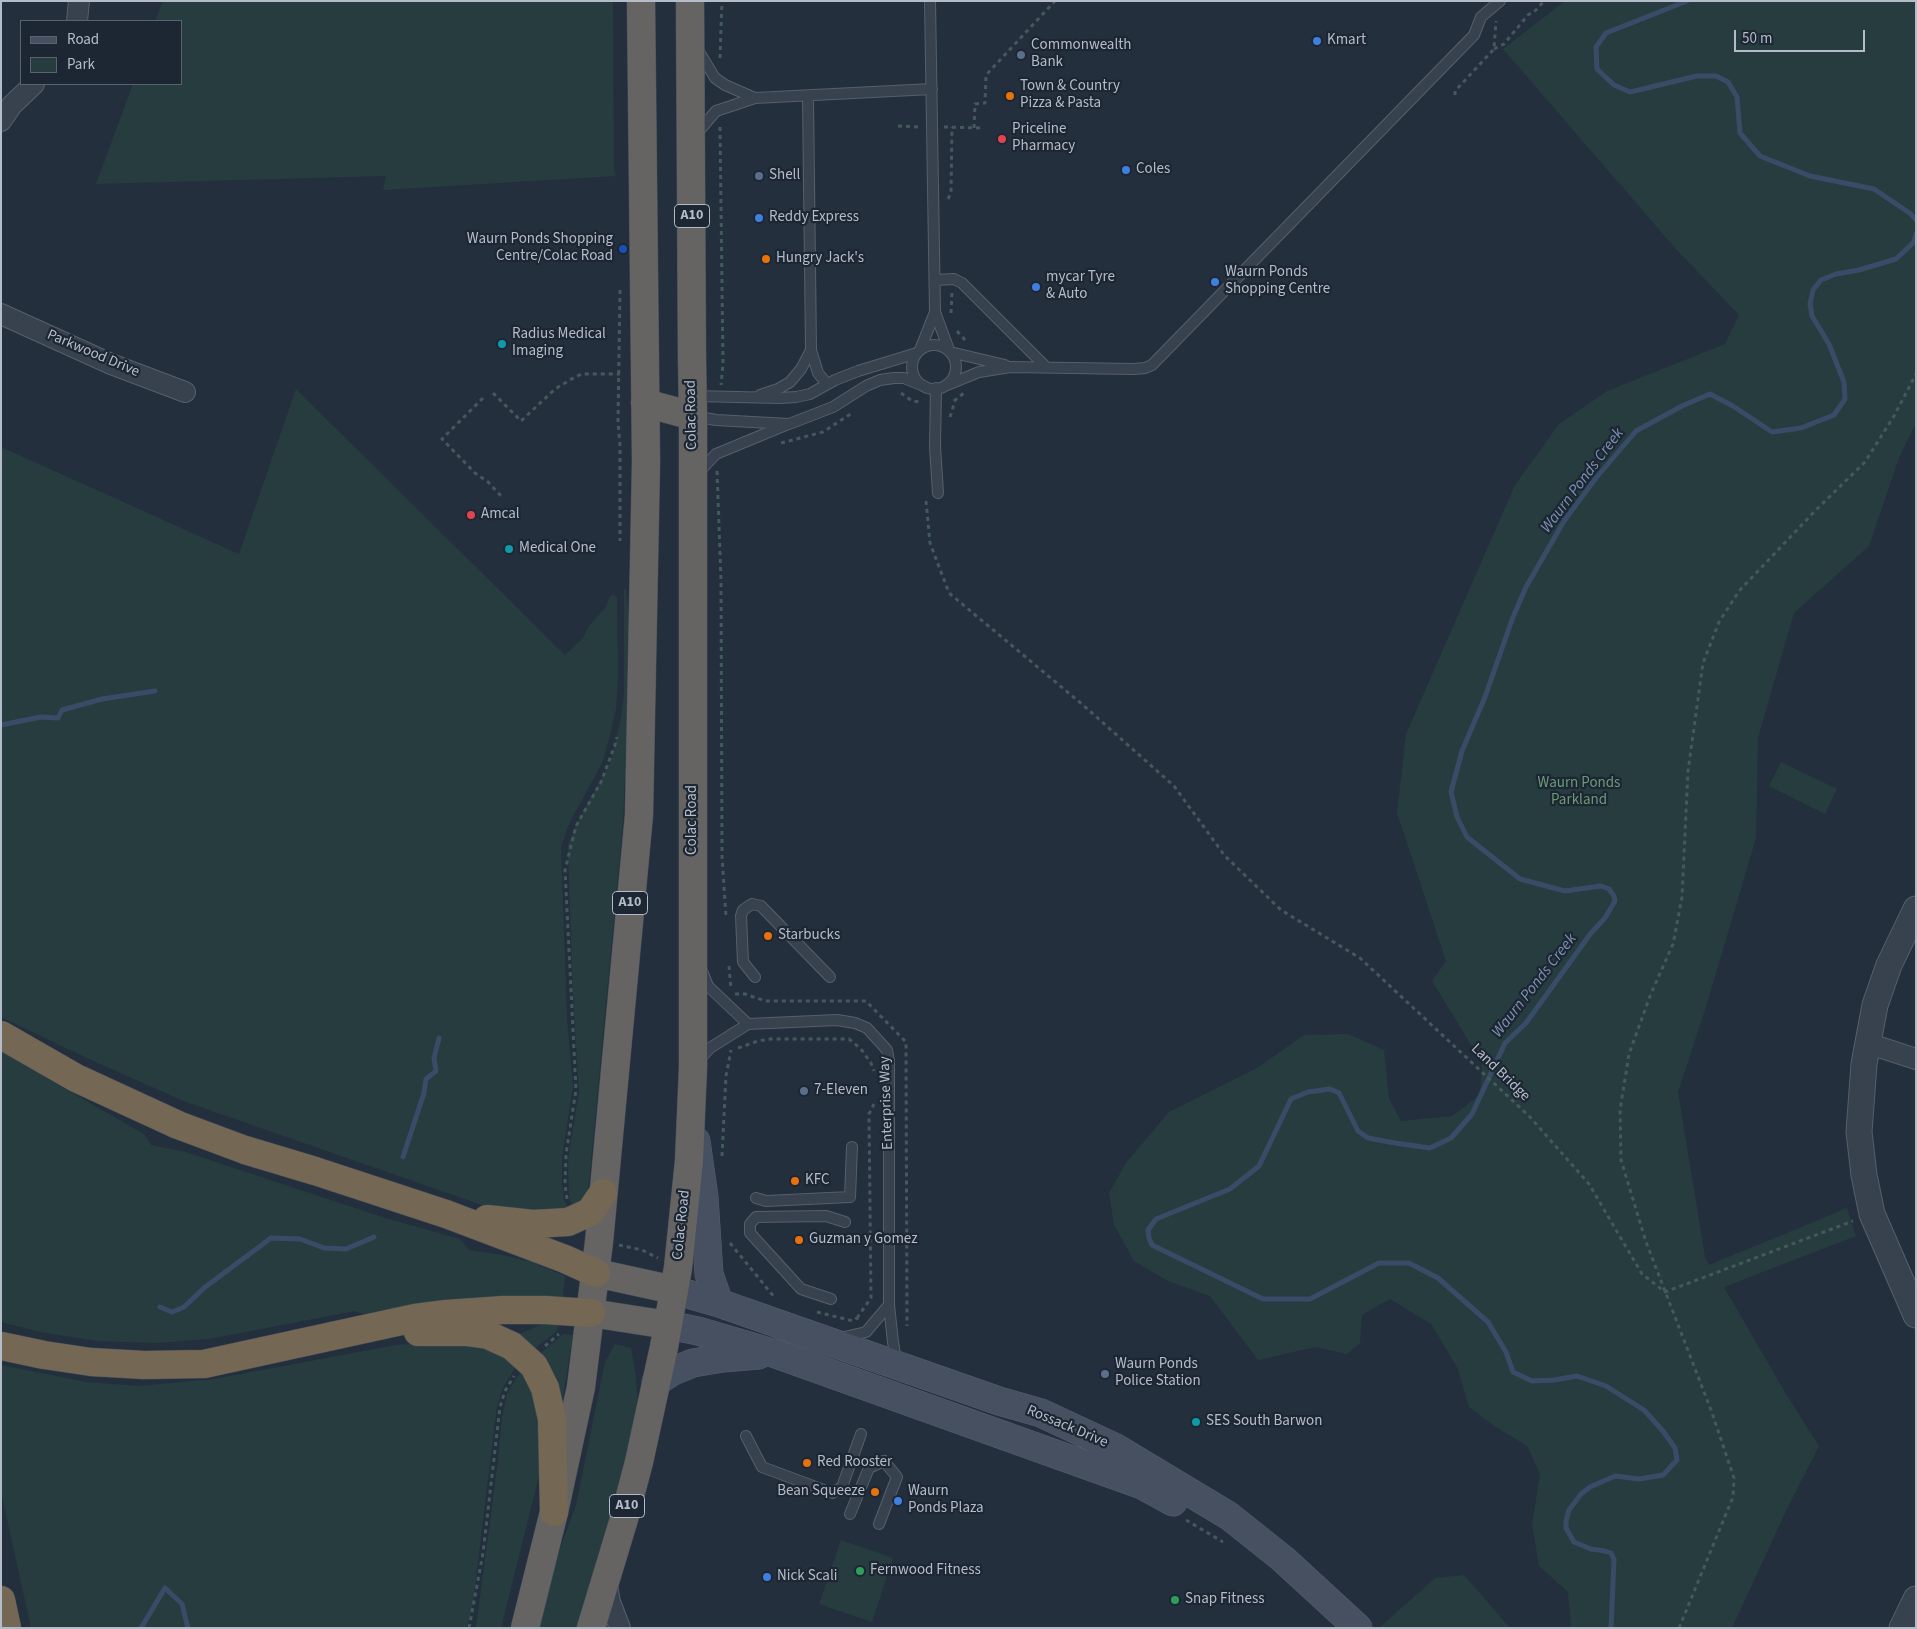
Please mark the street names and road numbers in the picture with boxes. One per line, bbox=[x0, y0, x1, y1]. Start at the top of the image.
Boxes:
road number: A10 bbox=[674, 205, 710, 228]
street label: Parkwood Drive bbox=[44, 326, 142, 382]
street label: Colac Road bbox=[682, 380, 702, 450]
street label: Colac Road bbox=[684, 785, 702, 855]
road number: A10 bbox=[612, 891, 648, 914]
street label: Land Bridge bbox=[1467, 1040, 1533, 1106]
street label: Enterprise Way bbox=[876, 1056, 898, 1150]
street label: Colac Road bbox=[669, 1189, 695, 1261]
street label: Rossack Drive bbox=[1024, 1402, 1110, 1452]
road number: A10 bbox=[610, 1494, 644, 1518]

